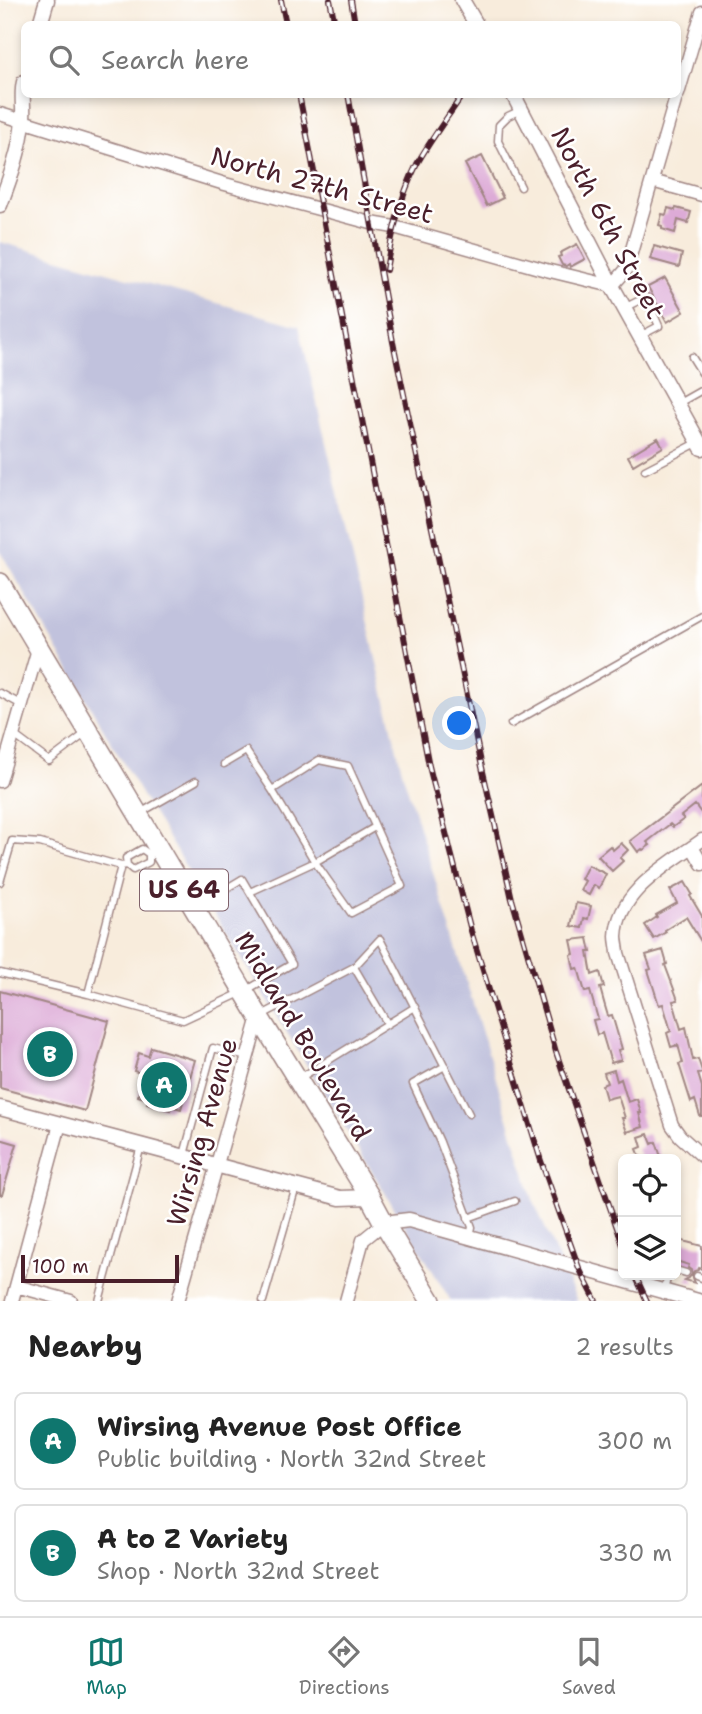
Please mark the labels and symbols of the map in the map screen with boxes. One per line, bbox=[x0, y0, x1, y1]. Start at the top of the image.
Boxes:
street label: North 6th Street bbox=[543, 121, 674, 325]
street label: North 27th Street bbox=[207, 138, 437, 231]
your location bbox=[442, 706, 476, 740]
road number: US 64 bbox=[140, 870, 228, 910]
street label: Midland Boulevard bbox=[227, 925, 380, 1147]
pin: B bbox=[27, 1028, 73, 1080]
street label: Wirsing Avenue bbox=[160, 1034, 244, 1230]
pin: A bbox=[141, 1059, 187, 1111]
scale bar bbox=[21, 1252, 178, 1284]

